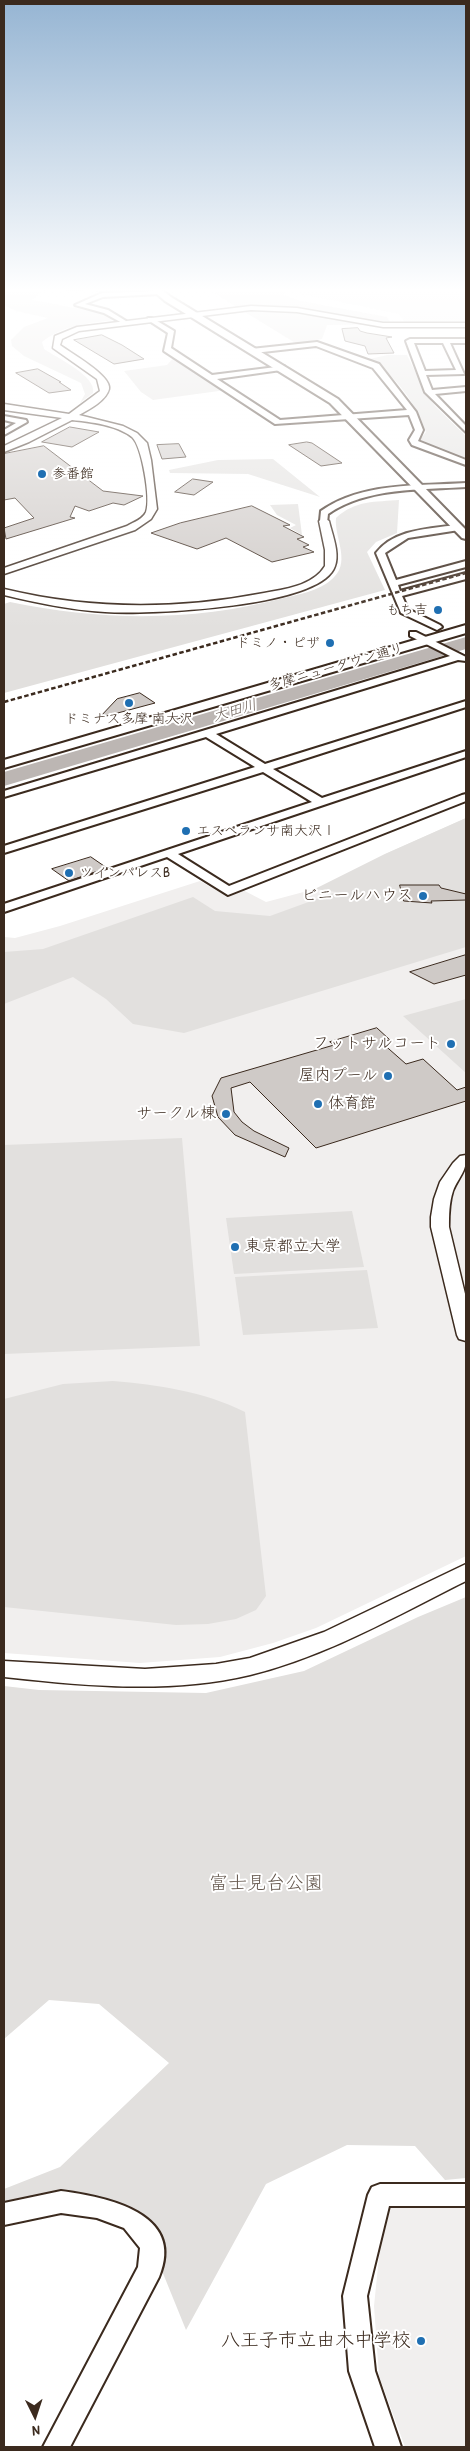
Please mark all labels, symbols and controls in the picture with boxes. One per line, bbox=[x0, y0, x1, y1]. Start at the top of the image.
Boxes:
place label: 参番館 bbox=[52, 466, 94, 482]
marker: 参番館 bbox=[36, 468, 48, 480]
place label: もち吉 bbox=[386, 602, 428, 618]
marker: もち吉 bbox=[432, 604, 444, 616]
place label: ドミノ・ピザ bbox=[236, 635, 320, 651]
marker: ドミノ・ピザ bbox=[324, 637, 336, 649]
street label: 多摩ニュータウン通り bbox=[266, 640, 406, 694]
water label: 大田川 bbox=[211, 696, 259, 726]
marker: ドミナス多摩 南大沢 bbox=[123, 697, 135, 709]
place label: ドミナス多摩 南大沢 bbox=[64, 711, 194, 727]
place label: エスペランサ南大沢Ⅰ bbox=[196, 823, 336, 839]
marker: エスペランサ南大沢Ⅰ bbox=[180, 825, 192, 837]
place label: ツインパレスB bbox=[79, 865, 170, 881]
marker: ツインパレスB bbox=[63, 867, 75, 879]
place label: ビニールハウス bbox=[301, 886, 413, 906]
marker: ビニールハウス bbox=[417, 890, 429, 902]
place label: フットサルコート bbox=[313, 1034, 441, 1054]
marker: フットサルコート bbox=[445, 1038, 457, 1050]
place label: 屋内プール bbox=[299, 1066, 378, 1086]
marker: 屋内プール bbox=[382, 1070, 394, 1082]
place label: 体育館 bbox=[328, 1094, 376, 1114]
marker: 体育館 bbox=[312, 1098, 324, 1110]
place label: サークル棟 bbox=[136, 1104, 216, 1124]
marker: サークル棟 bbox=[220, 1108, 232, 1120]
place label: 東京都立大学 bbox=[245, 1237, 341, 1257]
marker: 東京都立大学 bbox=[229, 1241, 241, 1253]
park label: 富士見台公園 bbox=[209, 1873, 323, 1895]
place label: 八王子市立由木中学校 bbox=[221, 2330, 411, 2352]
marker: 八王子市立由木中学校 bbox=[415, 2335, 427, 2347]
north arrow bbox=[10, 2391, 60, 2441]
text: N bbox=[32, 2422, 40, 2441]

